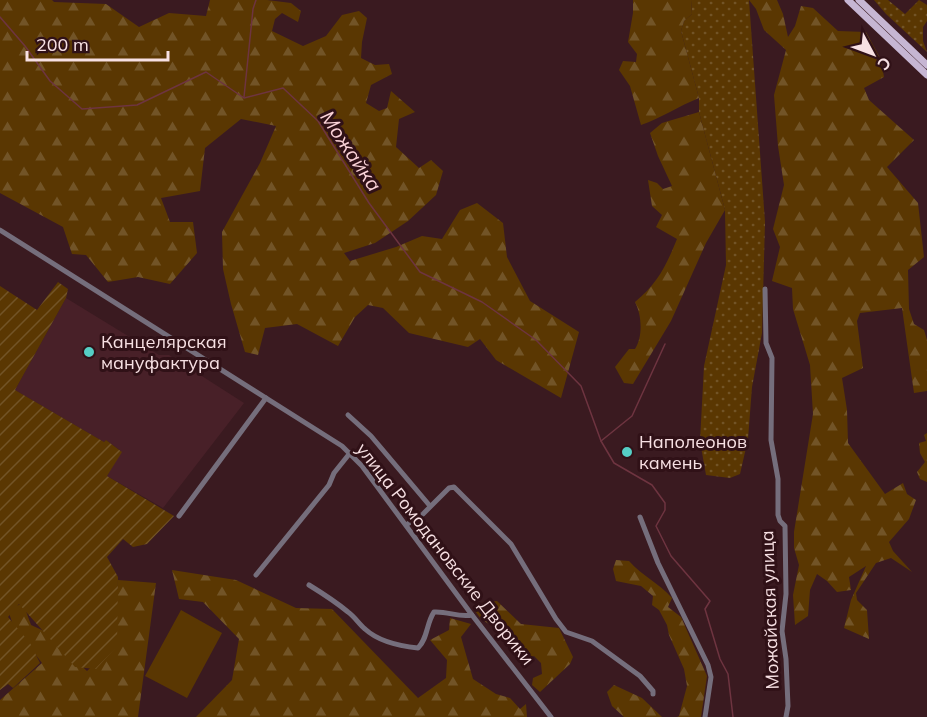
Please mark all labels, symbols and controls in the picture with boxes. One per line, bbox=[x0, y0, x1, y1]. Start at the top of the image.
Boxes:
scale bar bbox=[27, 24, 168, 62]
north arrow bbox=[843, 24, 903, 84]
text: 200 m bbox=[36, 33, 89, 56]
text: С bbox=[873, 53, 895, 75]
water label: Можайка bbox=[315, 106, 387, 196]
place label: Канцелярская мануфактура bbox=[101, 330, 227, 374]
marker: Канцелярская мануфактура bbox=[82, 345, 96, 359]
place label: Наполеонов камень bbox=[639, 430, 747, 474]
street label: улица Ромодановские Дворики bbox=[351, 438, 539, 670]
marker: Наполеонов камень bbox=[620, 445, 634, 459]
street label: Можайская улица bbox=[755, 530, 784, 690]

